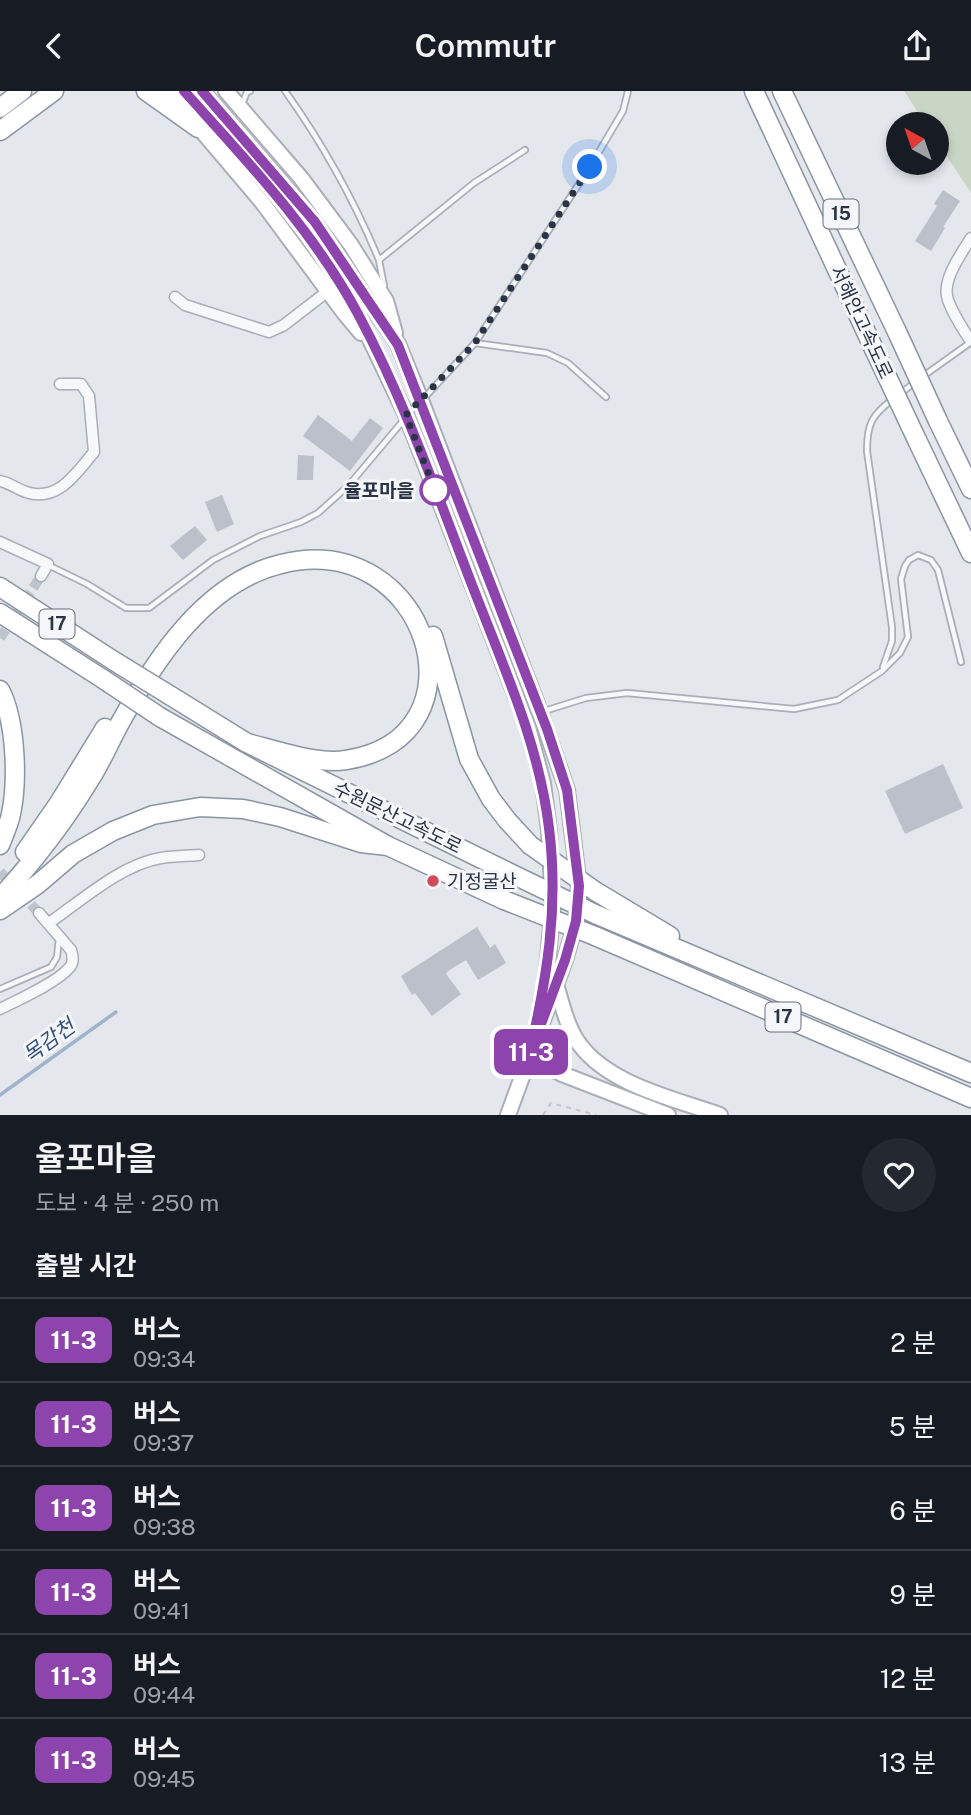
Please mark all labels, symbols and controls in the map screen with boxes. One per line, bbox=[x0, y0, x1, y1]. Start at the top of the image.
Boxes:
icon: back bbox=[35, 27, 73, 65]
text: Commutr bbox=[415, 27, 556, 64]
icon: share bbox=[898, 27, 936, 65]
north arrow bbox=[886, 112, 948, 175]
map controls bbox=[886, 112, 949, 175]
your location bbox=[572, 149, 607, 184]
road number: 15 bbox=[824, 200, 858, 229]
street label: 서해안고속도로 bbox=[826, 262, 898, 382]
marker: 율포마을 bbox=[420, 475, 450, 505]
place label: 율포마을 bbox=[344, 479, 414, 501]
road number: 17 bbox=[40, 609, 74, 639]
street label: 수원문산고속도로 bbox=[330, 776, 466, 858]
place label: 기정굴산 bbox=[447, 870, 517, 892]
marker: 기정굴산 bbox=[425, 873, 441, 889]
road number: 17 bbox=[766, 1002, 800, 1031]
water label: 목감천 bbox=[18, 1012, 82, 1068]
line badge: 11-3 bbox=[482, 1029, 580, 1075]
text: 11-3 bbox=[508, 1038, 554, 1066]
button: heart bbox=[862, 1138, 936, 1212]
text: 율포마을 bbox=[35, 1139, 156, 1177]
text: 도보 · 4 분 · 250 m bbox=[35, 1189, 219, 1216]
text: 출발 시간 bbox=[35, 1250, 137, 1281]
text: 버스 bbox=[133, 1313, 181, 1344]
text: 11-3 bbox=[51, 1326, 96, 1354]
text: 2 분 bbox=[890, 1327, 936, 1358]
text: 09:34 bbox=[133, 1345, 195, 1372]
text: 버스 bbox=[133, 1397, 181, 1428]
text: 11-3 bbox=[51, 1410, 96, 1438]
text: 5 분 bbox=[889, 1411, 936, 1442]
text: 09:37 bbox=[133, 1429, 194, 1456]
text: 버스 bbox=[133, 1481, 181, 1512]
text: 11-3 bbox=[51, 1494, 96, 1522]
text: 6 분 bbox=[890, 1495, 936, 1526]
text: 09:38 bbox=[133, 1513, 196, 1540]
text: 버스 bbox=[133, 1565, 181, 1596]
text: 11-3 bbox=[51, 1578, 96, 1606]
text: 9 분 bbox=[890, 1579, 936, 1610]
text: 09:41 bbox=[133, 1597, 190, 1624]
text: 버스 bbox=[133, 1649, 181, 1680]
text: 11-3 bbox=[51, 1662, 96, 1690]
text: 12 분 bbox=[880, 1663, 936, 1694]
text: 09:44 bbox=[133, 1681, 195, 1708]
text: 버스 bbox=[133, 1733, 181, 1764]
text: 11-3 bbox=[51, 1746, 96, 1774]
text: 13 분 bbox=[879, 1747, 936, 1778]
text: 09:45 bbox=[133, 1765, 195, 1792]

